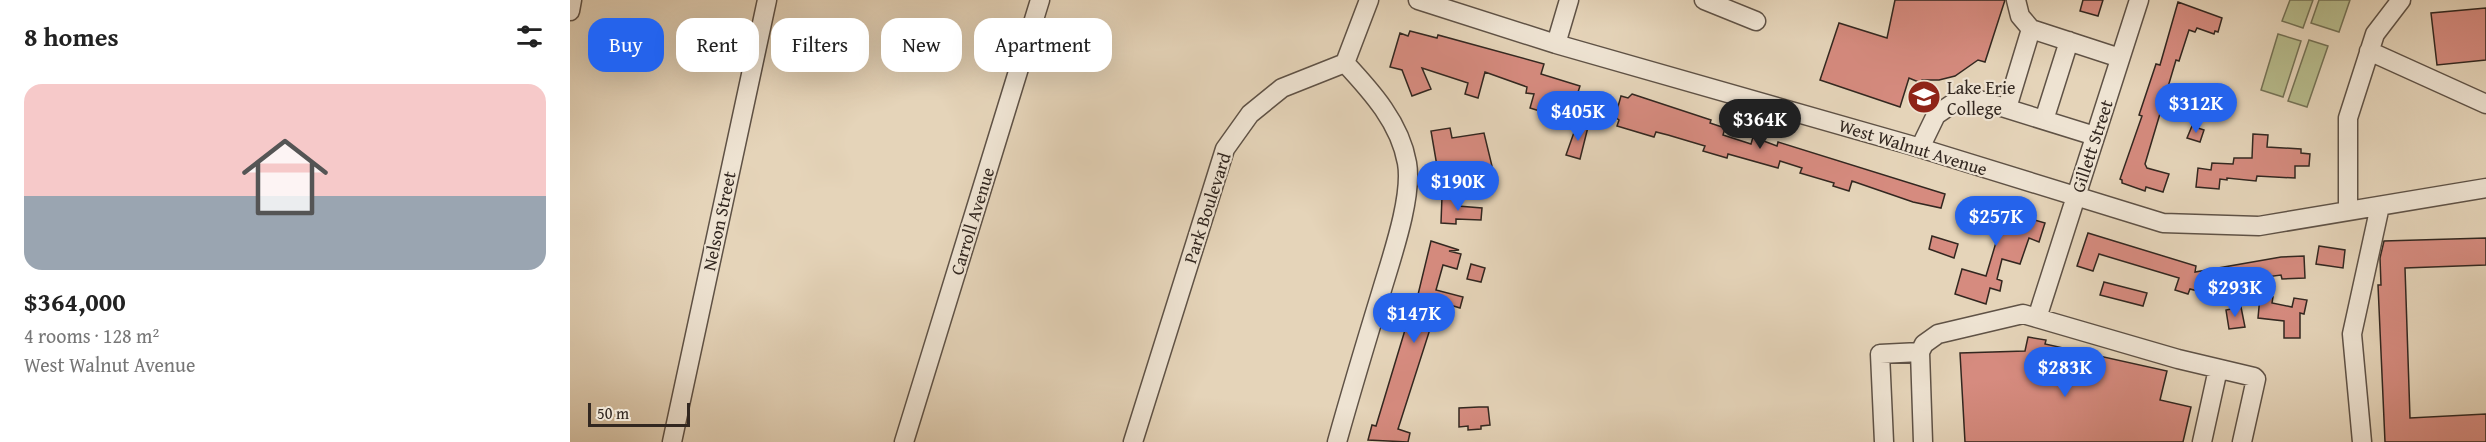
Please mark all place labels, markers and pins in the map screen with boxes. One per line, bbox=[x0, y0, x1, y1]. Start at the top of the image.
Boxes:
place label: Lake Erie College bbox=[1947, 74, 2016, 122]
school or university icon: Lake Erie College bbox=[1906, 79, 1942, 115]
pin: $312K bbox=[2154, 83, 2238, 134]
pin: $405K bbox=[1536, 91, 1620, 142]
pin: $364K bbox=[1718, 99, 1802, 150]
pin: $190K bbox=[1416, 161, 1500, 212]
pin: $257K bbox=[1954, 196, 2038, 247]
pin: $293K bbox=[2193, 267, 2277, 318]
pin: $147K bbox=[1372, 293, 1456, 344]
pin: $283K bbox=[2023, 347, 2107, 398]

